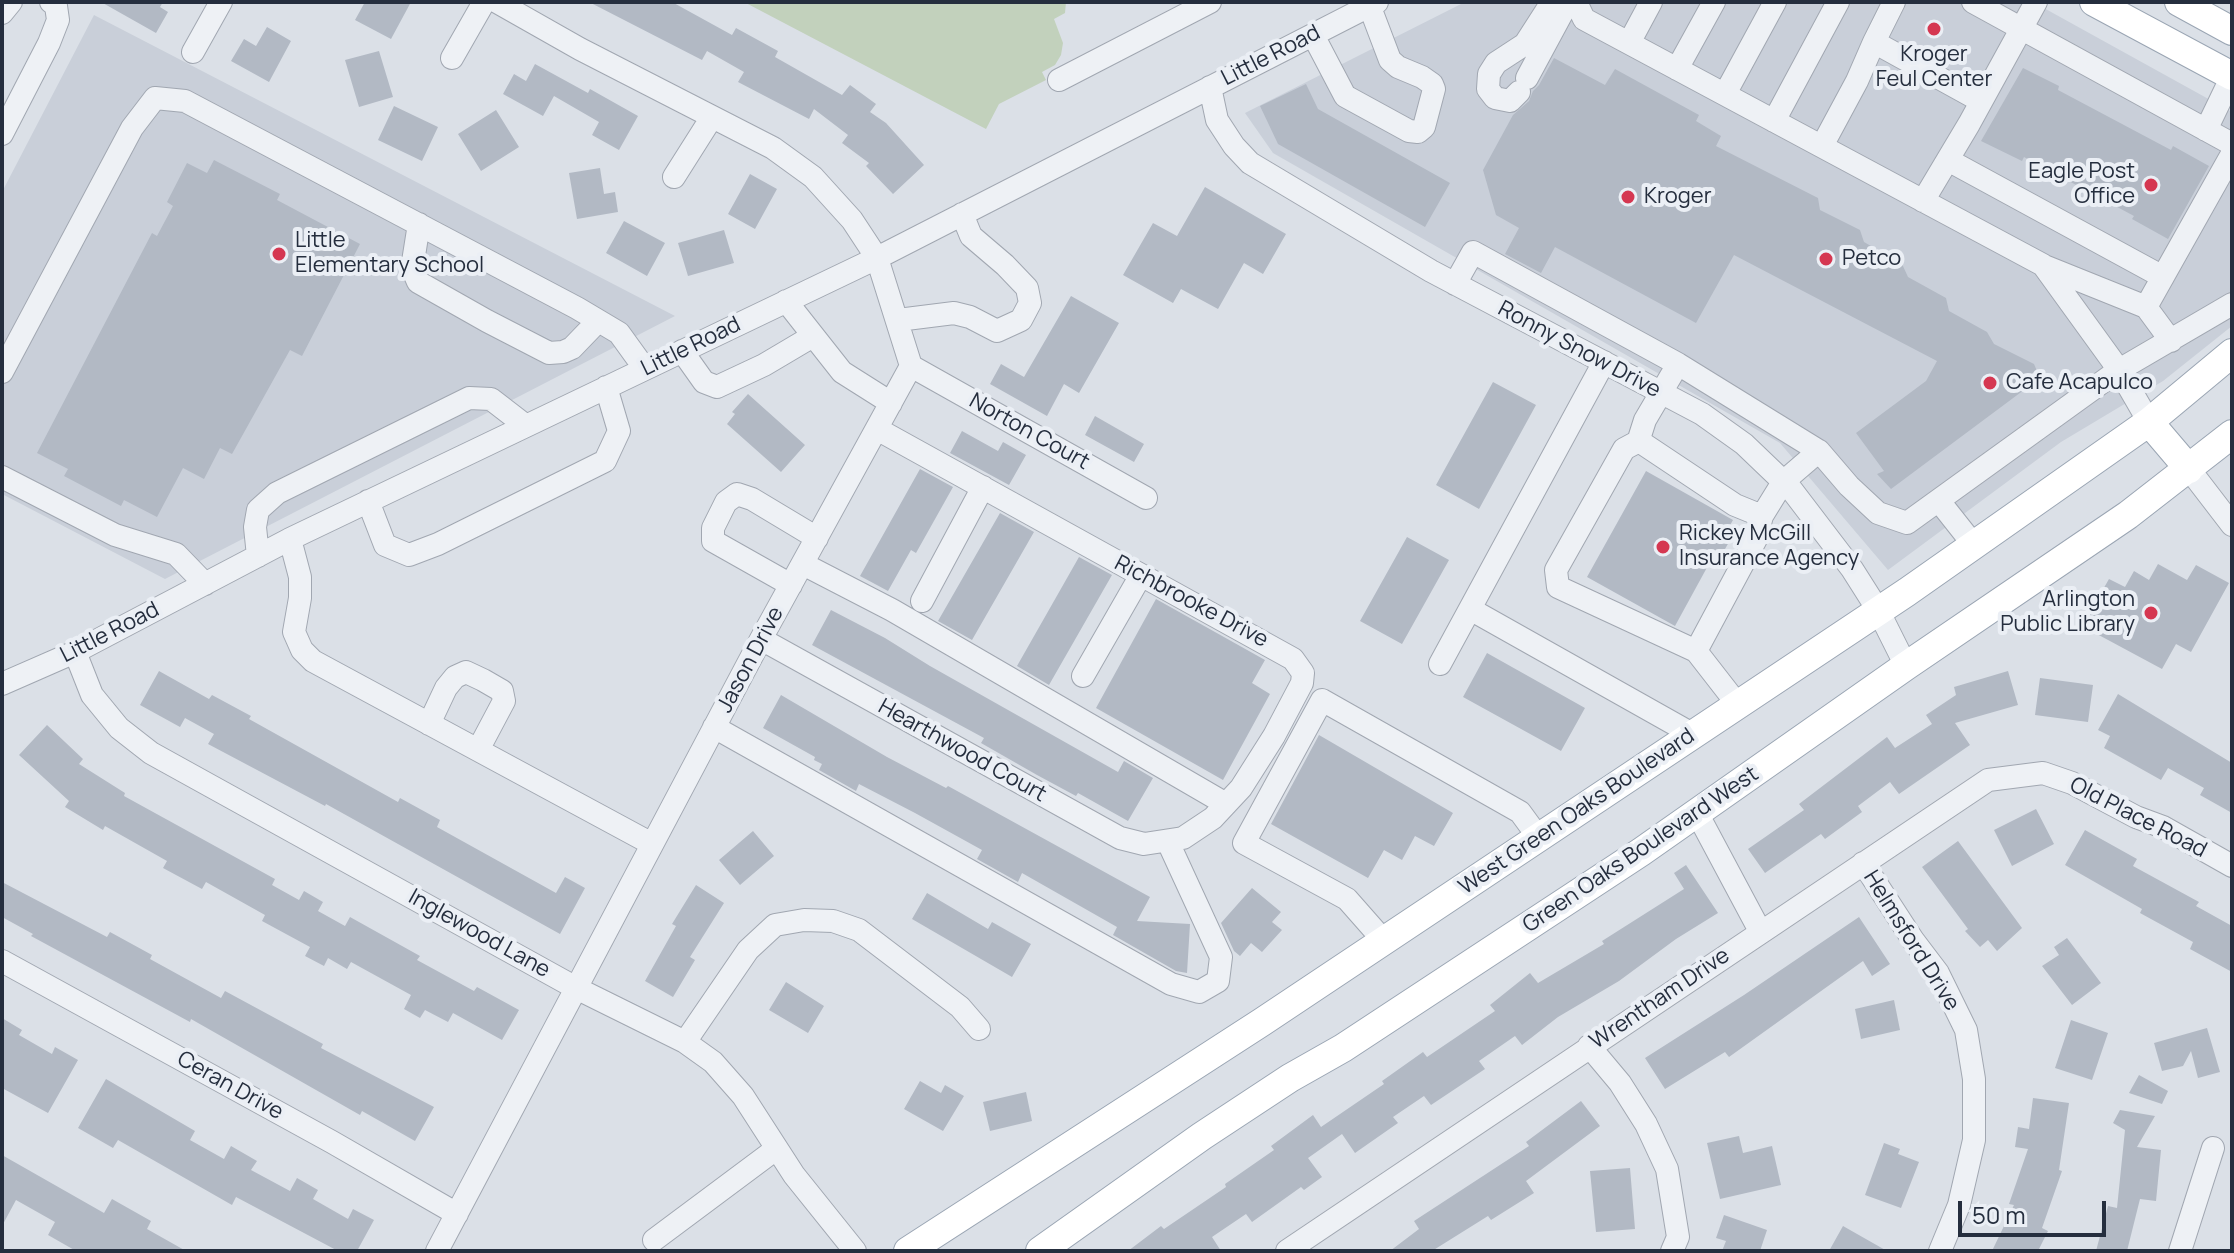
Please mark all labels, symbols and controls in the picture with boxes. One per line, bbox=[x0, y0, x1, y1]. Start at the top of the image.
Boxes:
street label: Little Road bbox=[1217, 20, 1325, 92]
marker: Kroger Feul Center bbox=[1925, 20, 1943, 38]
place label: Kroger Feul Center bbox=[1876, 42, 1992, 94]
place label: Eagle Post Office bbox=[2028, 159, 2135, 210]
marker: Eagle Post Office bbox=[2142, 176, 2160, 194]
place label: Kroger bbox=[1644, 184, 1712, 210]
marker: Kroger bbox=[1619, 188, 1637, 206]
place label: Little Elementary School bbox=[295, 228, 484, 280]
marker: Little Elementary School bbox=[270, 245, 288, 263]
place label: Petco bbox=[1842, 246, 1901, 272]
marker: Petco bbox=[1817, 250, 1835, 268]
street label: Ronny Snow Drive bbox=[1493, 296, 1665, 404]
street label: Little Road bbox=[637, 312, 745, 382]
place label: Cafe Acapulco bbox=[2006, 370, 2153, 396]
marker: Cafe Acapulco bbox=[1981, 374, 1999, 392]
street label: Norton Court bbox=[964, 388, 1094, 476]
place label: Rickey McGill Insurance Agency bbox=[1679, 521, 1859, 572]
marker: Rickey McGill Insurance Agency bbox=[1654, 538, 1672, 556]
street label: Richbrooke Drive bbox=[1110, 550, 1272, 654]
place label: Arlington Public Library bbox=[2000, 587, 2135, 638]
street label: Little Road bbox=[56, 597, 164, 669]
street label: Jason Drive bbox=[712, 603, 790, 717]
marker: Arlington Public Library bbox=[2142, 604, 2160, 622]
street label: Hearthwood Court bbox=[873, 694, 1051, 808]
street label: West Green Oaks Boulevard bbox=[1454, 723, 1700, 901]
street label: Green Oaks Boulevard West bbox=[1518, 761, 1764, 939]
street label: Old Place Road bbox=[2065, 772, 2211, 864]
street label: Helmsford Drive bbox=[1857, 866, 1965, 1016]
street label: Inglewood Lane bbox=[404, 884, 554, 984]
street label: Wrentham Drive bbox=[1585, 943, 1735, 1055]
street label: Ceran Drive bbox=[172, 1046, 288, 1126]
scale bar bbox=[1962, 1185, 2110, 1235]
text: 50 m bbox=[1972, 1198, 2026, 1231]

